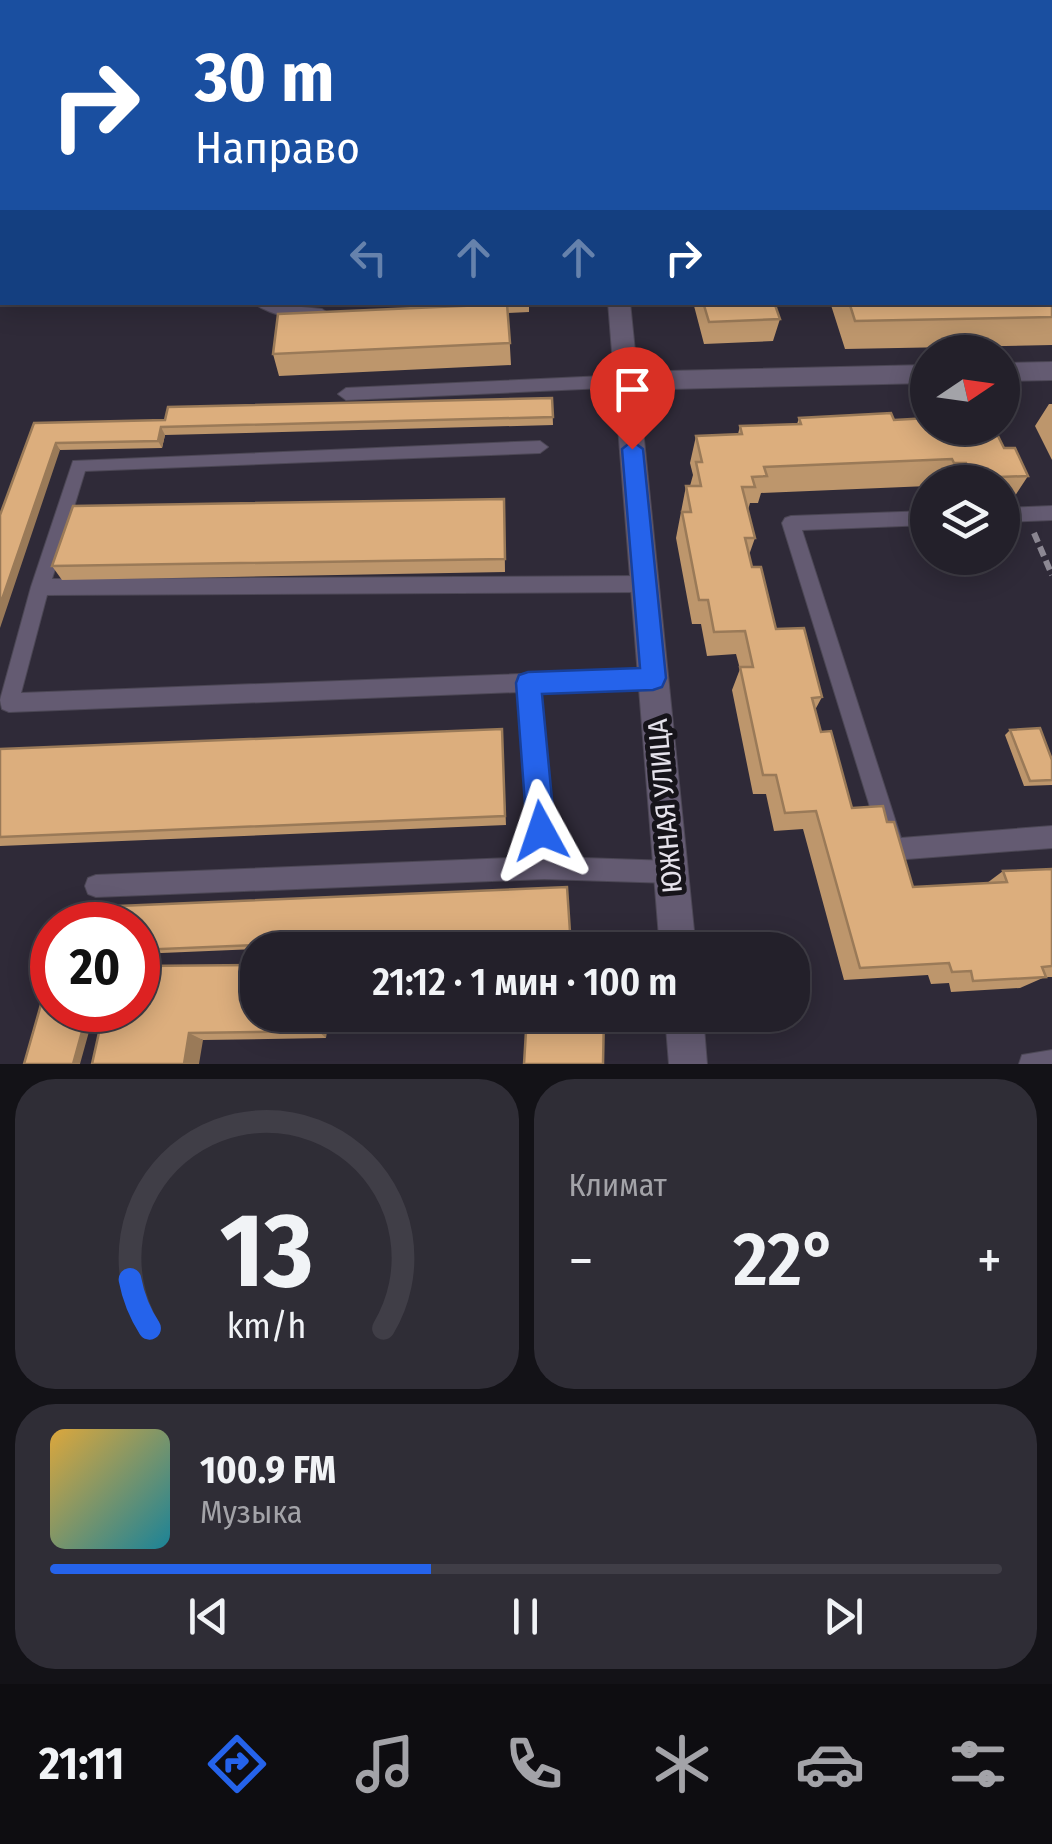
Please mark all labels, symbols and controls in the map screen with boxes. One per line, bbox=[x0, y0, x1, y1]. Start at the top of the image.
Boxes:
text: 30 m bbox=[195, 36, 334, 120]
icon: right bbox=[30, 40, 160, 170]
text: Направо bbox=[195, 121, 360, 175]
icon: left bbox=[341, 230, 396, 285]
icon: ahead bbox=[446, 230, 501, 285]
icon: ahead bbox=[551, 230, 606, 285]
icon: right bbox=[656, 230, 711, 285]
north arrow bbox=[910, 335, 1020, 445]
map controls bbox=[910, 335, 1020, 575]
pin bbox=[590, 347, 675, 450]
icon: arrive bbox=[605, 362, 660, 417]
button: layers bbox=[910, 465, 1020, 575]
street label: ЮЖНАЯ УЛИЦА bbox=[641, 717, 689, 895]
position arrow bbox=[489, 779, 593, 883]
speed limit sign: 20 bbox=[30, 902, 160, 1032]
text: 21:12 · 1 мин · 100 m bbox=[373, 959, 677, 1005]
text: Климат bbox=[569, 1166, 667, 1204]
text: 13 bbox=[220, 1189, 313, 1314]
text: 22° bbox=[733, 1215, 837, 1305]
text: − bbox=[569, 1228, 593, 1294]
text: + bbox=[977, 1228, 1002, 1294]
text: km/h bbox=[227, 1305, 307, 1347]
text: 100.9 FM bbox=[200, 1447, 336, 1493]
text: Музыка bbox=[200, 1493, 303, 1531]
icon: previous bbox=[181, 1589, 236, 1644]
icon: pause bbox=[498, 1589, 553, 1644]
icon: next bbox=[816, 1589, 871, 1644]
icon: directions bbox=[202, 1729, 272, 1799]
icon: music bbox=[350, 1729, 420, 1799]
icon: phone bbox=[499, 1729, 569, 1799]
icon: climate bbox=[647, 1729, 717, 1799]
icon: car bbox=[795, 1729, 865, 1799]
icon: filters bbox=[943, 1729, 1013, 1799]
text: 21:11 bbox=[39, 1737, 124, 1791]

